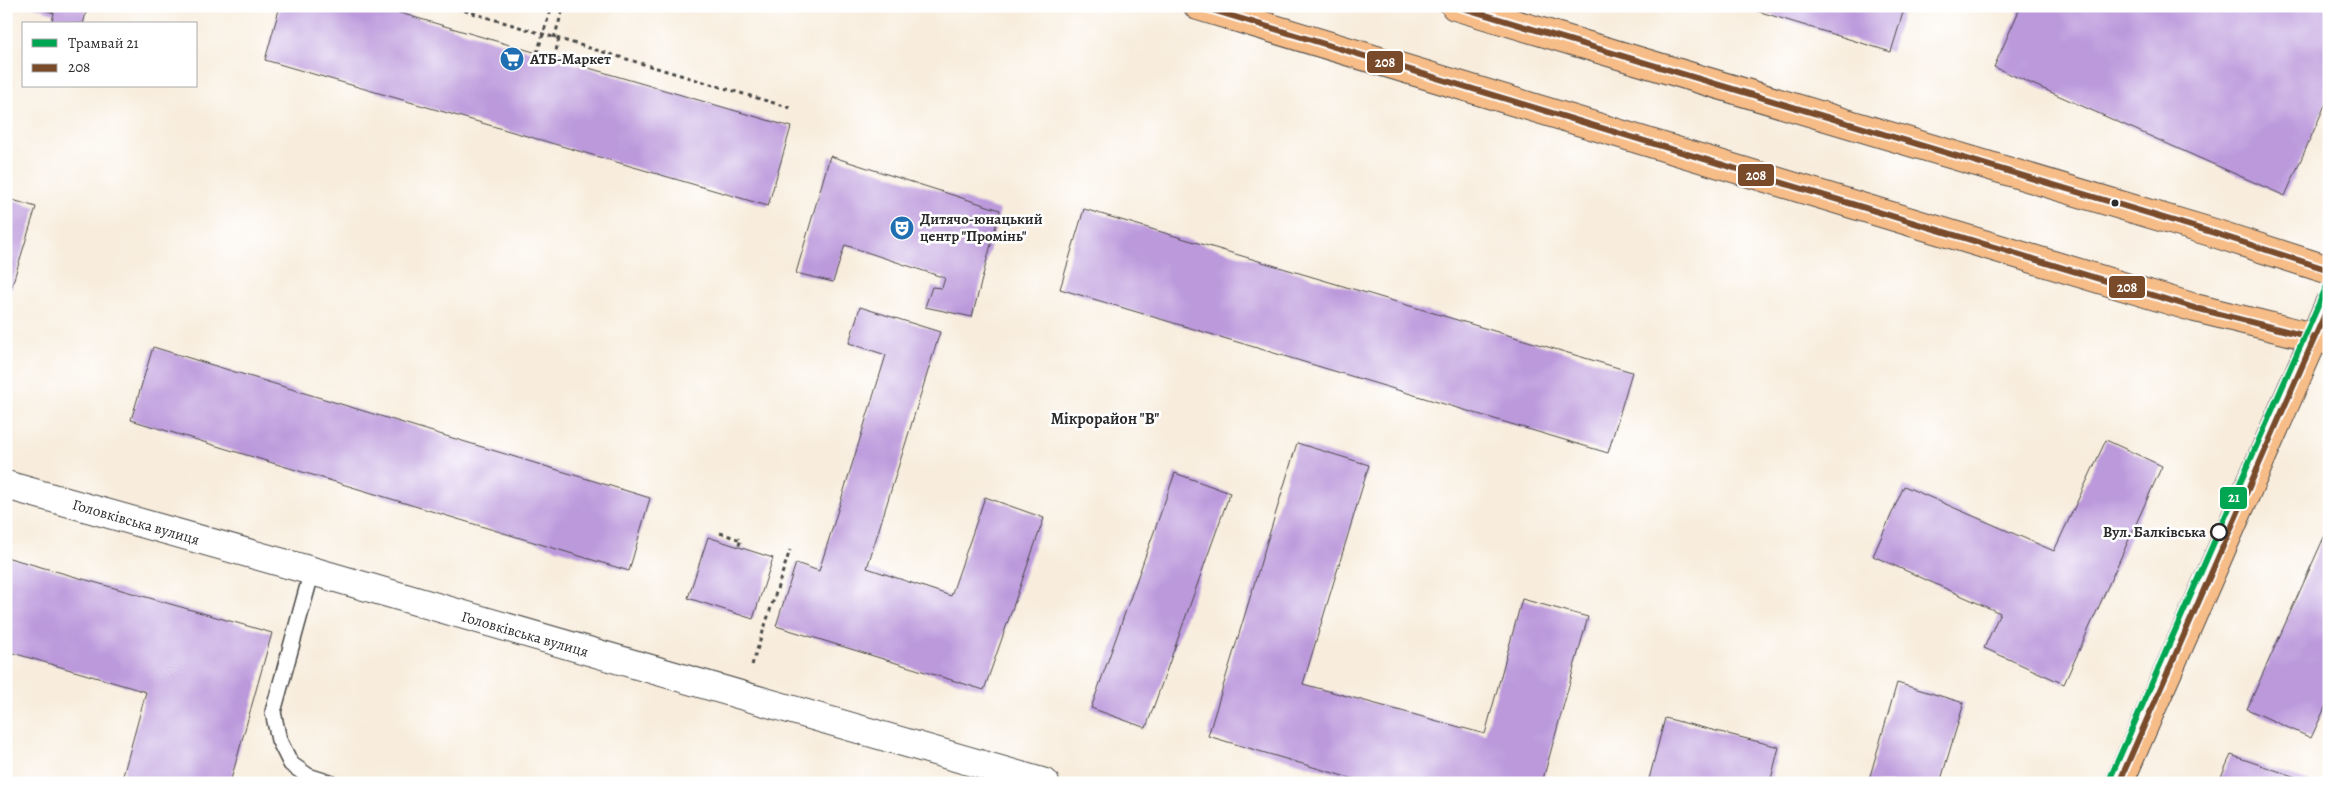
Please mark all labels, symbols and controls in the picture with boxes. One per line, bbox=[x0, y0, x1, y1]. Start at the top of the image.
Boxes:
legend bbox=[22, 22, 198, 88]
text: Трамвай 21 bbox=[68, 33, 139, 53]
supermarket icon: АТБ-Маркет bbox=[499, 46, 525, 72]
place label: АТБ-Маркет bbox=[529, 49, 611, 69]
line badge: 208 bbox=[1366, 50, 1404, 74]
text: 208 bbox=[1375, 53, 1396, 72]
text: 208 bbox=[68, 57, 90, 77]
line badge: 208 bbox=[1737, 163, 1775, 187]
text: 208 bbox=[1746, 166, 1767, 185]
unlabelled marker bbox=[2110, 198, 2120, 208]
place label: Дитячо-юнацький центр "Промінь" bbox=[920, 209, 1043, 246]
theatre icon: Дитячо-юнацький центр "Промінь" bbox=[889, 215, 915, 241]
line badge: 208 bbox=[2108, 275, 2146, 299]
text: 208 bbox=[2117, 278, 2138, 297]
district label: Мікрорайон "В" bbox=[1051, 408, 1159, 430]
line badge: 21 bbox=[2219, 486, 2248, 510]
text: 21 bbox=[2228, 488, 2240, 507]
street label: Головківська вулиця bbox=[70, 494, 202, 550]
place label: Вул. Балківська bbox=[2103, 522, 2207, 542]
marker: Вул. Балківська bbox=[2210, 523, 2228, 541]
street label: Головківська вулиця bbox=[459, 606, 591, 662]

